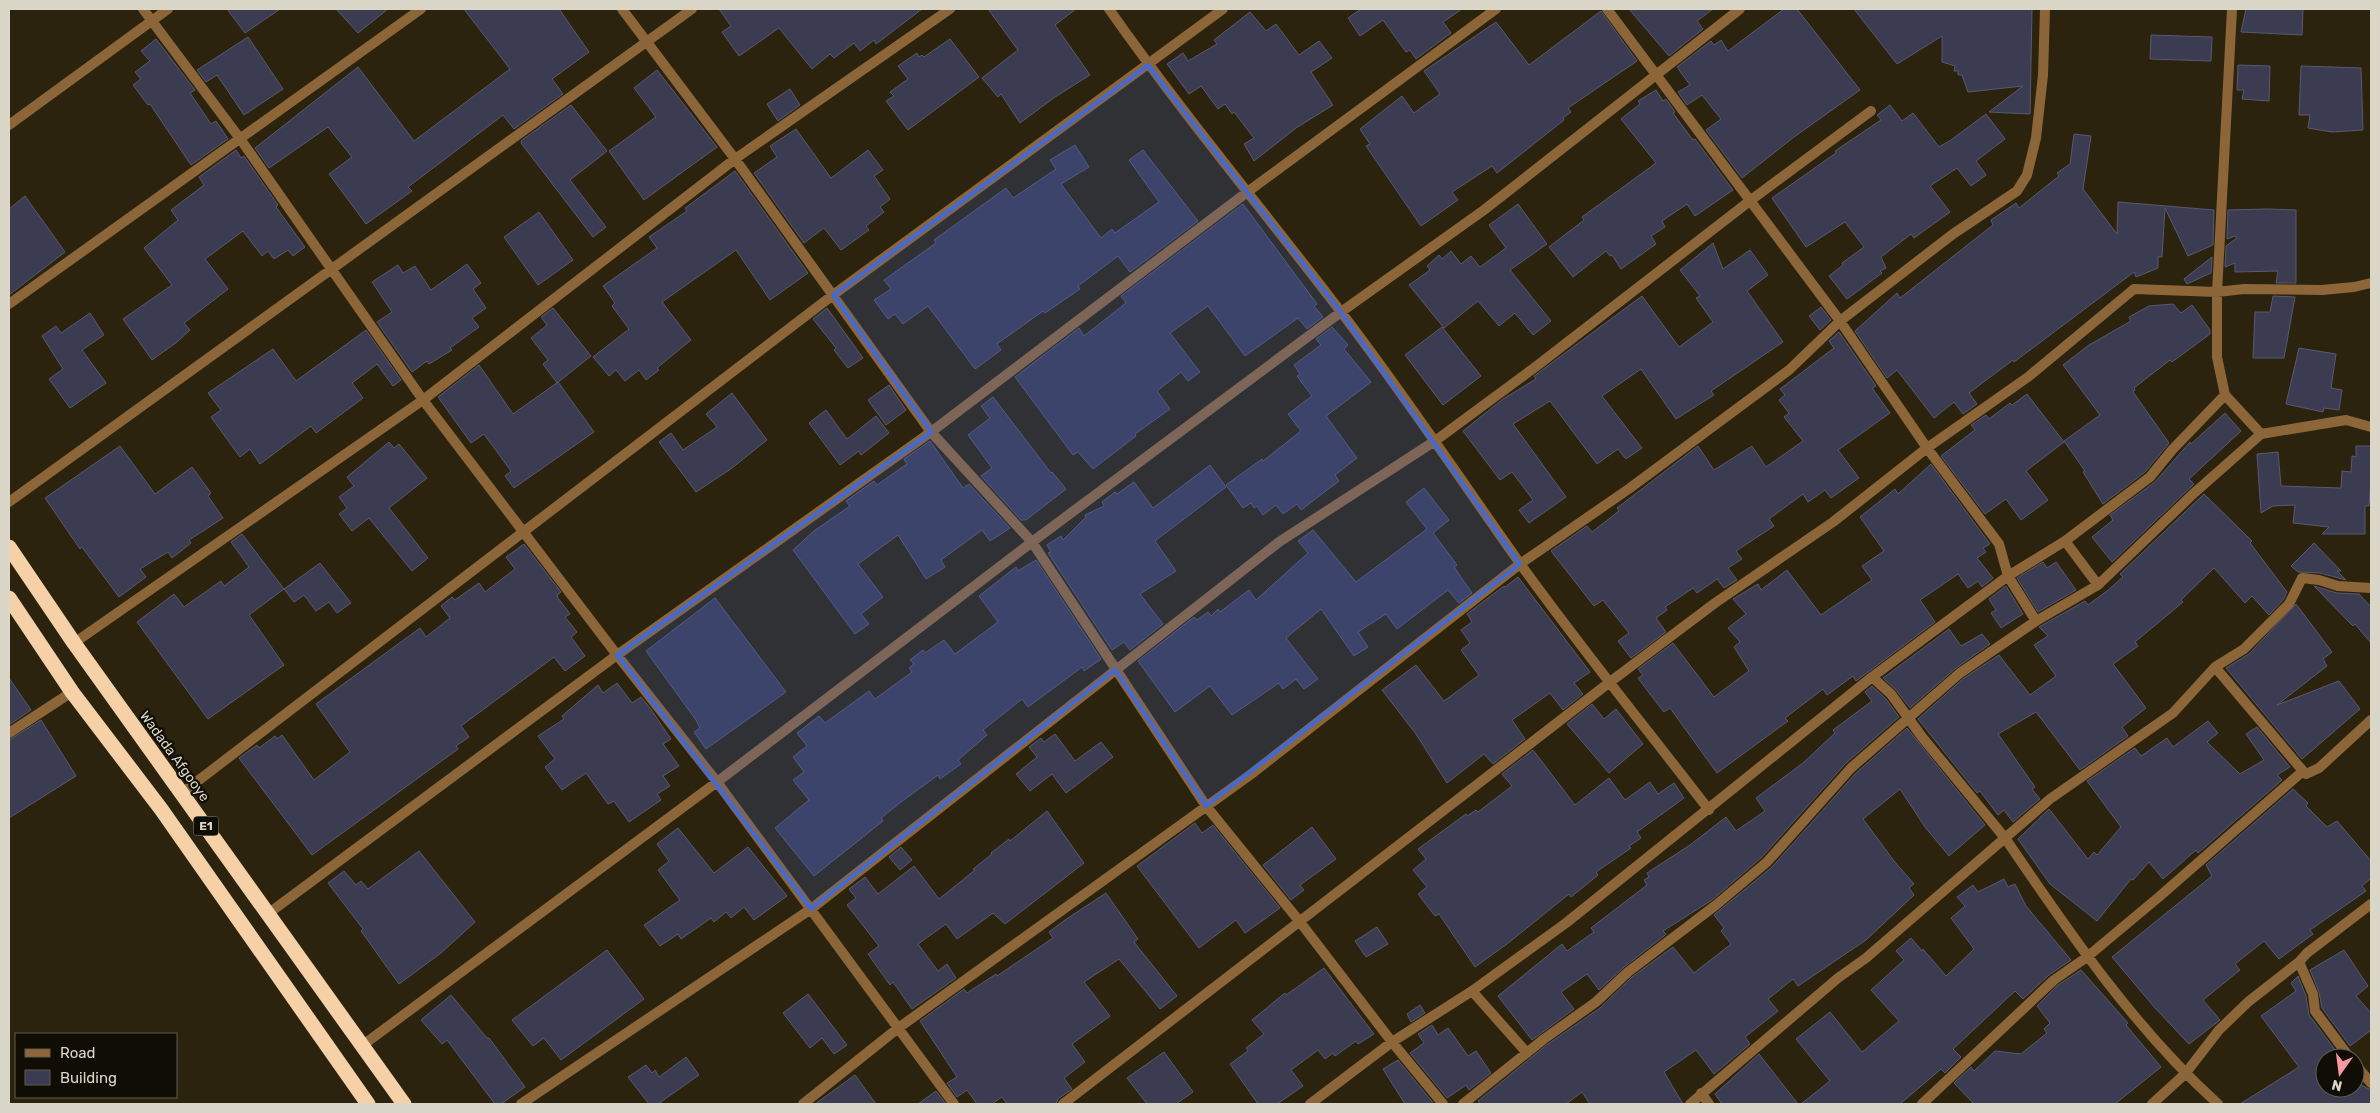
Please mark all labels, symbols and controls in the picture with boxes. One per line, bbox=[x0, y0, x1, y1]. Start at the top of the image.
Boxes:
street label: Wadada Afgooye bbox=[136, 708, 213, 805]
road number: E1 bbox=[194, 816, 218, 836]
legend bbox=[15, 1033, 178, 1098]
text: Road bbox=[60, 1044, 96, 1062]
north arrow bbox=[2315, 1048, 2365, 1098]
text: Building bbox=[60, 1069, 117, 1087]
text: N bbox=[2330, 1076, 2344, 1095]

